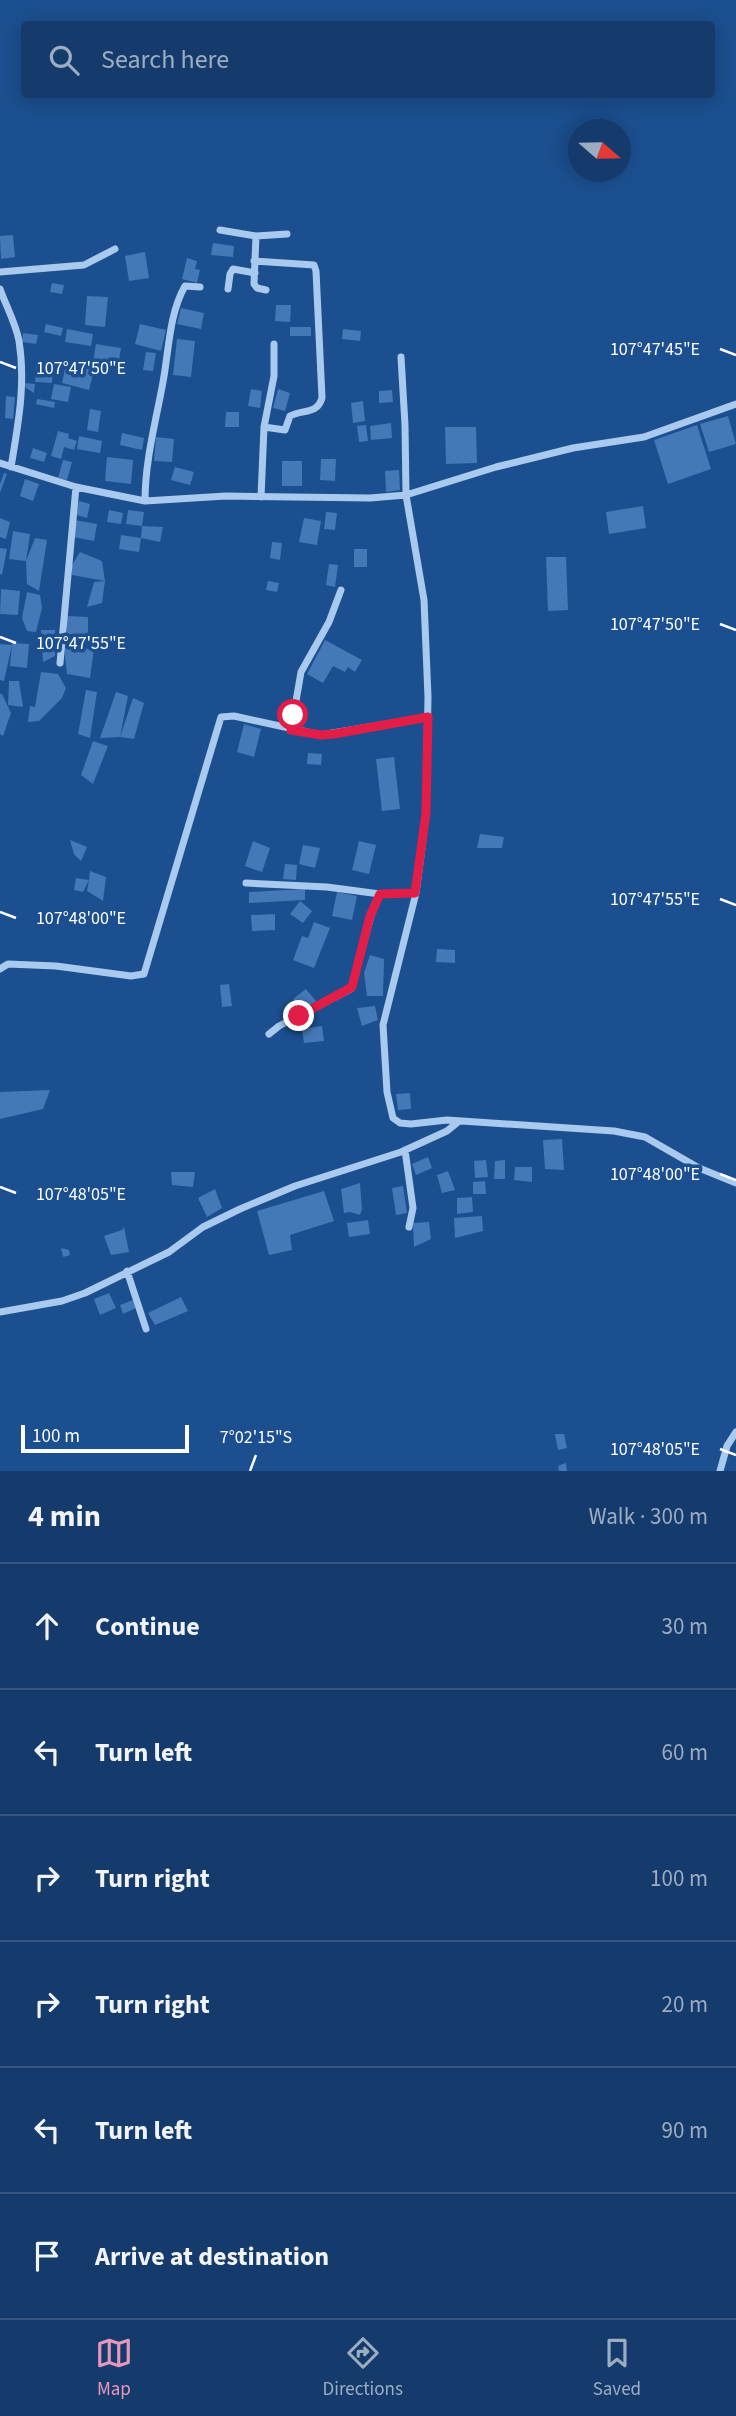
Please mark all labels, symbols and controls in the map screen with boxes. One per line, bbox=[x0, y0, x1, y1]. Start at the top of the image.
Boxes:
search box bbox=[21, 21, 715, 98]
icon: search bbox=[45, 41, 83, 79]
text: Search here bbox=[101, 41, 229, 78]
north arrow bbox=[568, 119, 631, 182]
text: 107°47'45"E bbox=[610, 337, 700, 362]
text: 107°47'50"E bbox=[36, 356, 126, 381]
text: 107°47'50"E bbox=[610, 612, 700, 637]
text: 107°47'55"E bbox=[36, 631, 126, 656]
route start bbox=[277, 699, 308, 730]
text: 107°47'55"E bbox=[610, 887, 700, 912]
text: 107°48'00"E bbox=[36, 906, 126, 931]
route end bbox=[283, 1000, 314, 1031]
text: 107°48'00"E bbox=[610, 1162, 700, 1187]
text: 107°48'05"E bbox=[36, 1182, 126, 1207]
scale bar bbox=[21, 1422, 189, 1454]
text: 100 m bbox=[32, 1423, 80, 1450]
text: 7°02'15"S bbox=[220, 1425, 292, 1450]
text: 107°48'05"E bbox=[610, 1437, 700, 1462]
text: 4 min bbox=[28, 1495, 101, 1538]
text: Walk · 300 m bbox=[589, 1500, 708, 1533]
icon: ahead bbox=[28, 1607, 66, 1645]
text: Continue bbox=[95, 1608, 200, 1645]
text: 30 m bbox=[661, 1610, 708, 1643]
icon: left bbox=[28, 1733, 66, 1771]
text: Turn left bbox=[95, 1734, 192, 1771]
text: 60 m bbox=[661, 1736, 708, 1769]
icon: right bbox=[28, 1859, 66, 1897]
text: Turn right bbox=[95, 1860, 210, 1897]
text: 100 m bbox=[650, 1862, 708, 1895]
icon: right bbox=[28, 1985, 66, 2023]
text: Turn right bbox=[95, 1986, 210, 2023]
text: 20 m bbox=[661, 1988, 708, 2021]
icon: left bbox=[28, 2111, 66, 2149]
text: Turn left bbox=[95, 2112, 192, 2149]
text: 90 m bbox=[661, 2114, 708, 2147]
icon: arrive bbox=[28, 2237, 66, 2275]
text: Arrive at destination bbox=[95, 2238, 329, 2275]
tab: Map bbox=[95, 2334, 133, 2403]
tab: Directions bbox=[323, 2334, 403, 2403]
tab: Saved bbox=[593, 2334, 641, 2403]

